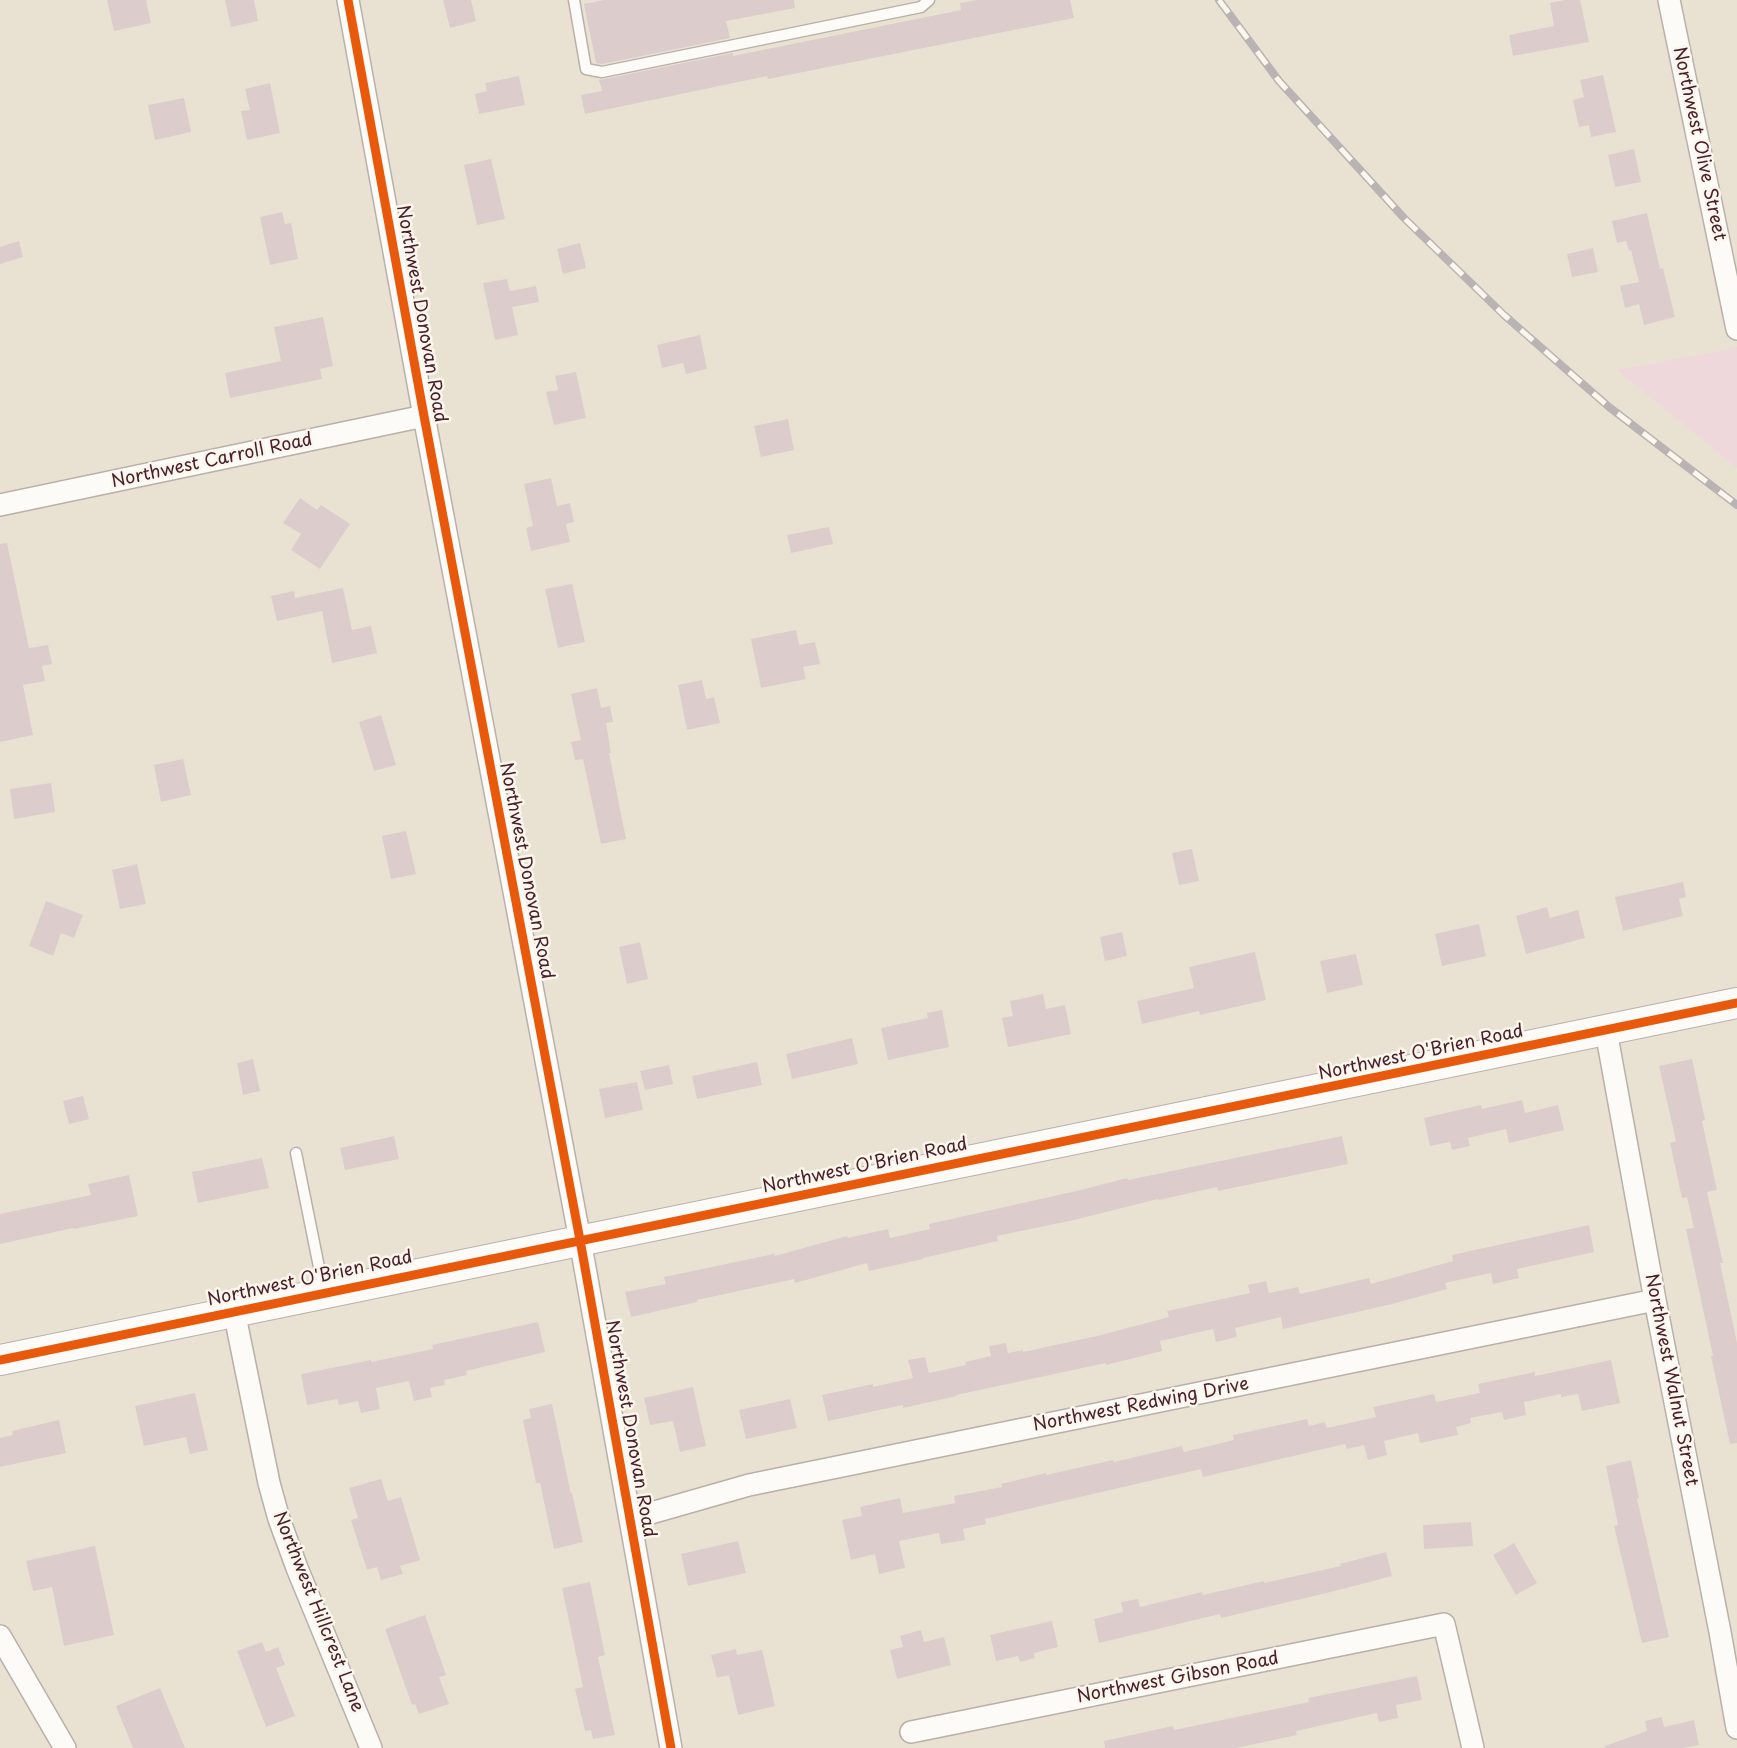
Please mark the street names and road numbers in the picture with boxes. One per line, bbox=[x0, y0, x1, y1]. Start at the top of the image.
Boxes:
street label: Northwest Olive Street bbox=[1668, 45, 1730, 243]
street label: Northwest Donovan Road bbox=[391, 204, 451, 424]
street label: Northwest Carroll Road bbox=[109, 429, 315, 493]
street label: Northwest Donovan Road bbox=[494, 761, 558, 981]
street label: Northwest O'Brien Road bbox=[1316, 1021, 1526, 1085]
street label: Northwest O'Brien Road bbox=[760, 1134, 970, 1198]
street label: Northwest O'Brien Road bbox=[205, 1247, 415, 1311]
street label: Northwest Walnut Street bbox=[1640, 1272, 1702, 1488]
street label: Northwest Donovan Road bbox=[600, 1319, 660, 1539]
street label: Northwest Redwing Drive bbox=[1031, 1373, 1251, 1437]
street label: Northwest Hillcrest Lane bbox=[268, 1509, 368, 1715]
street label: Northwest Gibson Road bbox=[1075, 1648, 1281, 1708]

